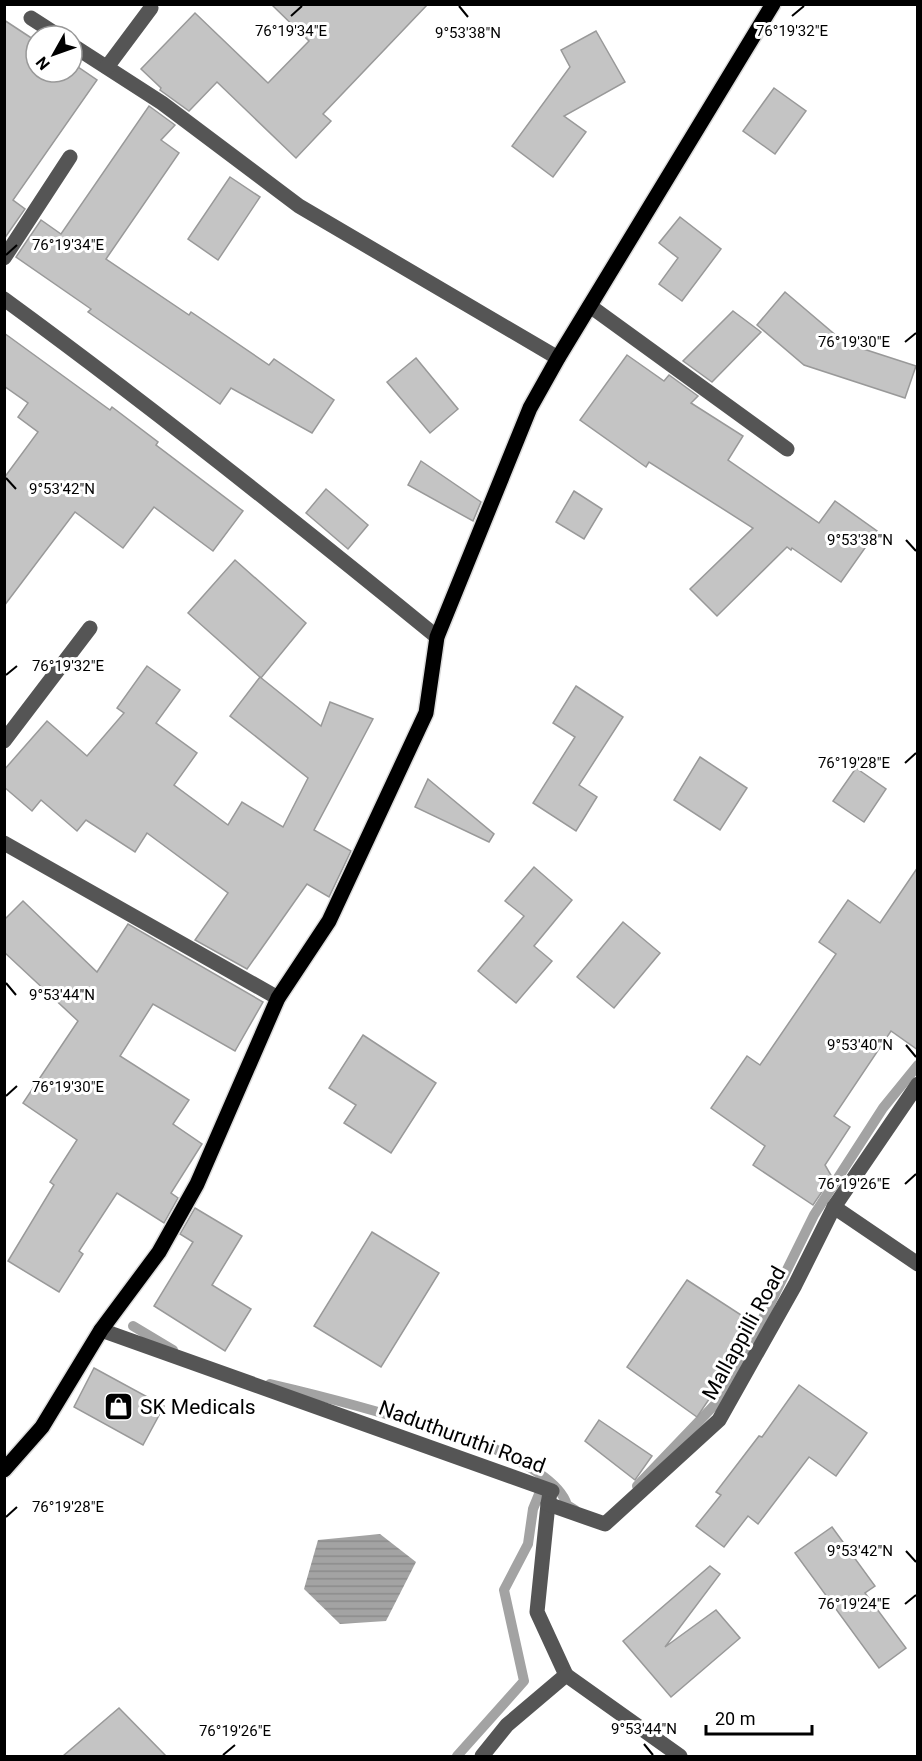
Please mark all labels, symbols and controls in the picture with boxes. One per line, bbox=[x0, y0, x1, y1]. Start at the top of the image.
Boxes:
text: 76°19'34"E bbox=[255, 22, 328, 40]
text: 76°19'32"E bbox=[756, 22, 829, 40]
north arrow bbox=[24, 24, 84, 84]
text: 9°53'38"N bbox=[435, 24, 501, 42]
text: N bbox=[32, 53, 54, 74]
text: 76°19'34"E bbox=[32, 236, 105, 254]
text: 76°19'30"E bbox=[818, 333, 891, 351]
text: 9°53'42"N bbox=[29, 480, 95, 498]
text: 9°53'38"N bbox=[827, 531, 893, 549]
text: 76°19'32"E bbox=[32, 657, 105, 675]
text: 76°19'28"E bbox=[818, 754, 891, 772]
text: 9°53'44"N bbox=[29, 986, 95, 1004]
text: 9°53'40"N bbox=[827, 1036, 893, 1054]
text: 76°19'30"E bbox=[32, 1078, 105, 1096]
text: 76°19'26"E bbox=[818, 1175, 891, 1193]
street label: Mallappilli Road bbox=[697, 1262, 791, 1404]
shop icon: SK Medicals bbox=[103, 1391, 135, 1423]
place label: SK Medicals bbox=[140, 1395, 256, 1419]
street label: Naduthuruthi Road bbox=[375, 1396, 549, 1478]
text: 76°19'28"E bbox=[32, 1498, 105, 1516]
text: 9°53'42"N bbox=[827, 1542, 893, 1560]
text: 76°19'24"E bbox=[818, 1595, 891, 1613]
scale bar bbox=[706, 1698, 812, 1736]
text: 20 m bbox=[715, 1708, 755, 1729]
text: 9°53'44"N bbox=[611, 1720, 677, 1738]
text: 76°19'26"E bbox=[199, 1722, 272, 1740]

